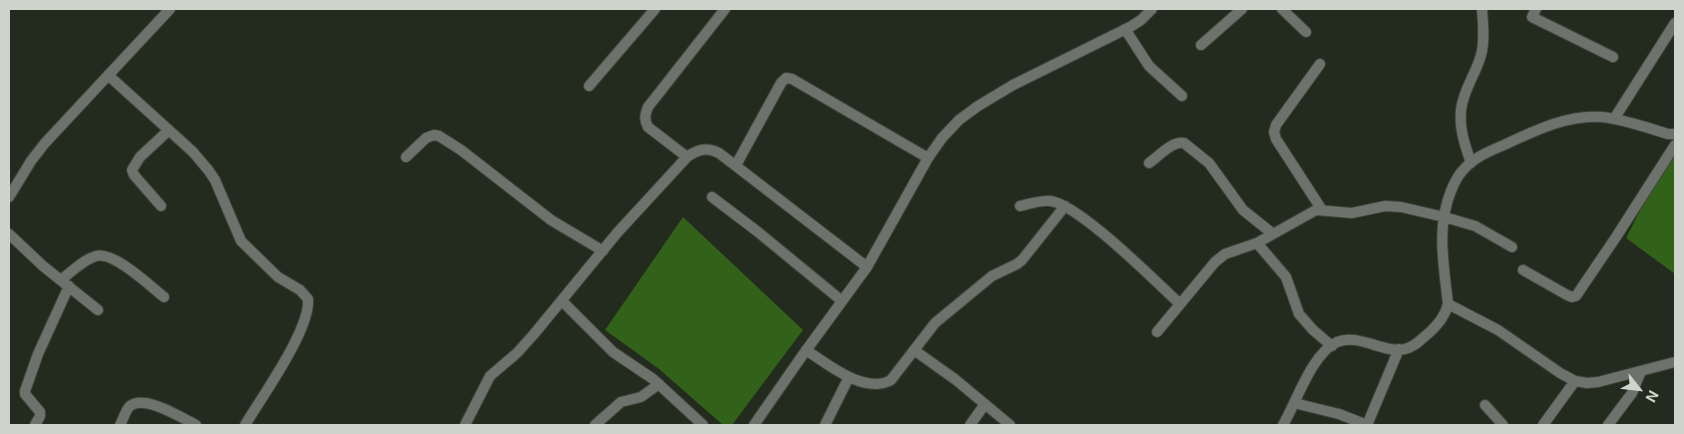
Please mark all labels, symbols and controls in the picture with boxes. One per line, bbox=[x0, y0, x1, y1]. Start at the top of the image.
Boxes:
north arrow bbox=[1614, 364, 1664, 414]
text: N bbox=[1643, 388, 1663, 405]

